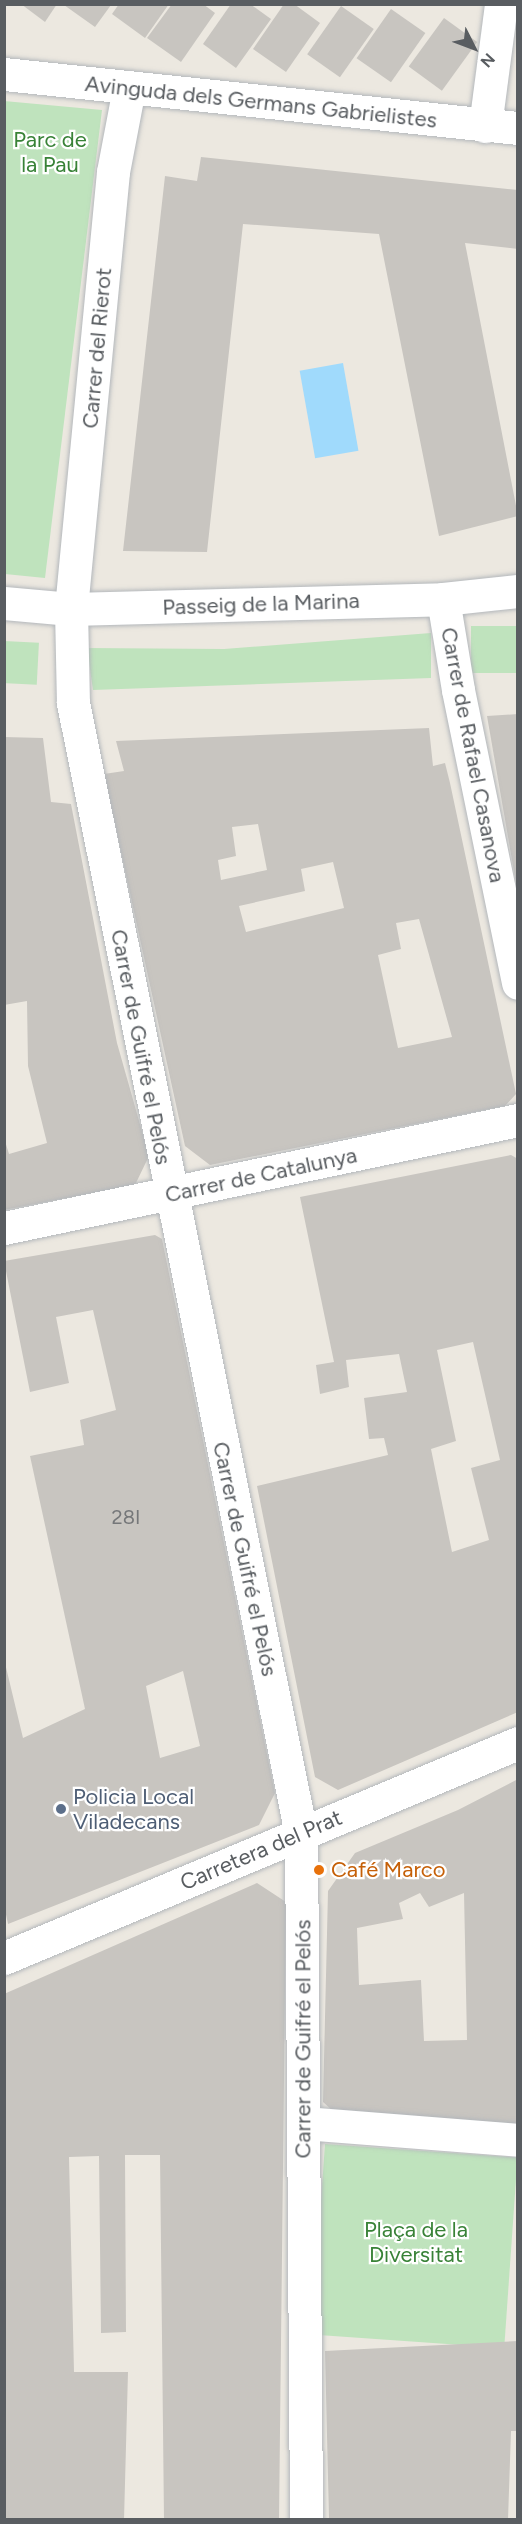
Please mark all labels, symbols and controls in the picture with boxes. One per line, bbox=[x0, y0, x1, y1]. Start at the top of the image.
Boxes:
north arrow bbox=[444, 18, 504, 78]
text: N bbox=[477, 49, 499, 71]
street label: Avinguda dels Germans Gabrielistes bbox=[84, 70, 438, 134]
park label: Parc de la Pau bbox=[13, 126, 87, 178]
street label: Carrer del Rierot bbox=[77, 266, 117, 430]
street label: Passeig de la Marina bbox=[162, 587, 360, 621]
street label: Carrer de Rafael Casanova bbox=[435, 625, 511, 885]
street label: Carrer de Guifré el Pelós bbox=[105, 927, 177, 1167]
street label: Carrer de Catalunya bbox=[163, 1142, 359, 1208]
street label: Carrer de Guifré el Pelós bbox=[207, 1439, 283, 1679]
house number: 28I bbox=[112, 1505, 140, 1529]
place label: Policia Local Viladecans bbox=[73, 1783, 194, 1834]
marker: Policia Local Viladecans bbox=[54, 1802, 68, 1816]
street label: Carretera del Prat bbox=[176, 1804, 346, 1896]
place label: Café Marco bbox=[331, 1857, 446, 1883]
marker: Café Marco bbox=[312, 1863, 326, 1877]
street label: Carrer de Guifré el Pelós bbox=[290, 1920, 316, 2158]
park label: Plaça de la Diversitat bbox=[364, 2216, 468, 2268]

